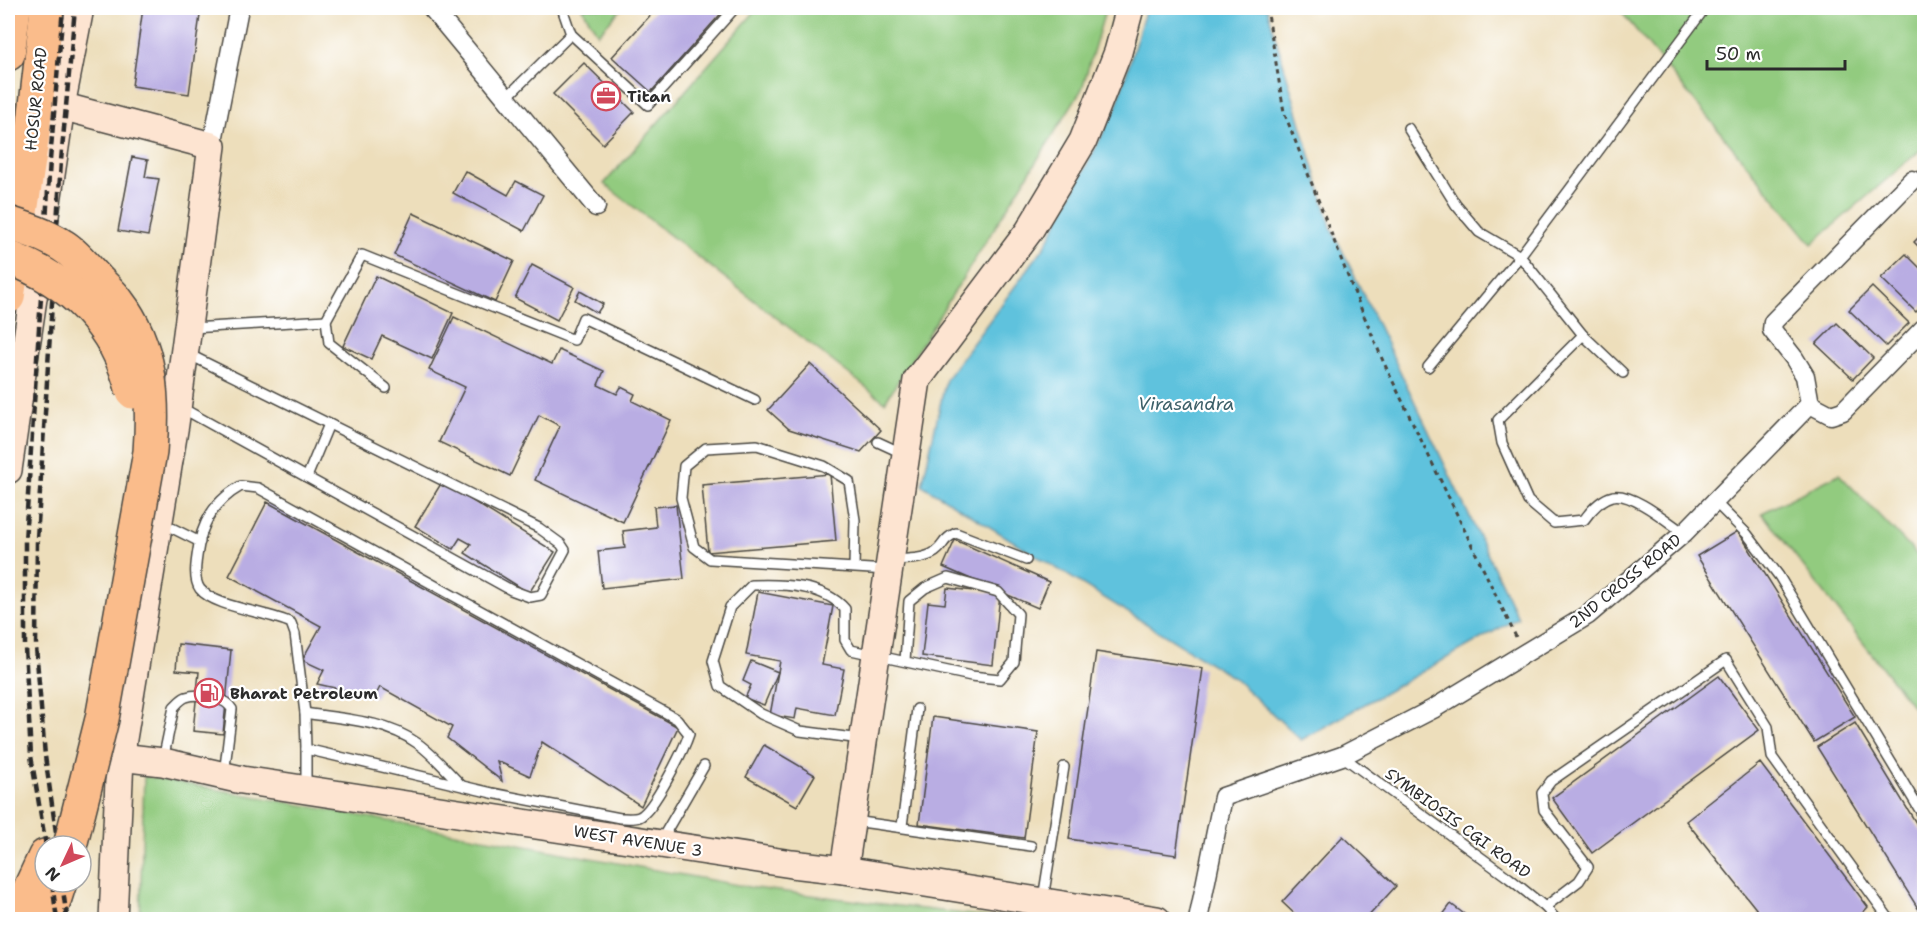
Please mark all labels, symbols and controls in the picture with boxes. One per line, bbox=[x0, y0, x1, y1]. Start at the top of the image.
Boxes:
scale bar bbox=[1707, 33, 1845, 71]
text: 50 m bbox=[1716, 42, 1761, 66]
street label: HOSUR ROAD bbox=[20, 46, 52, 152]
office icon: Titan bbox=[590, 80, 622, 112]
place label: Titan bbox=[627, 86, 671, 107]
water label: Virasandra bbox=[1138, 392, 1234, 416]
street label: 2ND CROSS ROAD bbox=[1564, 529, 1686, 633]
fuel station icon: Bharat Petroleum bbox=[193, 677, 225, 709]
place label: Bharat Petroleum bbox=[230, 683, 378, 704]
street label: SYMBIOSIS CGI ROAD bbox=[1381, 763, 1535, 883]
street label: WEST AVENUE 3 bbox=[572, 820, 704, 862]
north arrow bbox=[33, 834, 93, 894]
text: N bbox=[41, 862, 65, 886]

